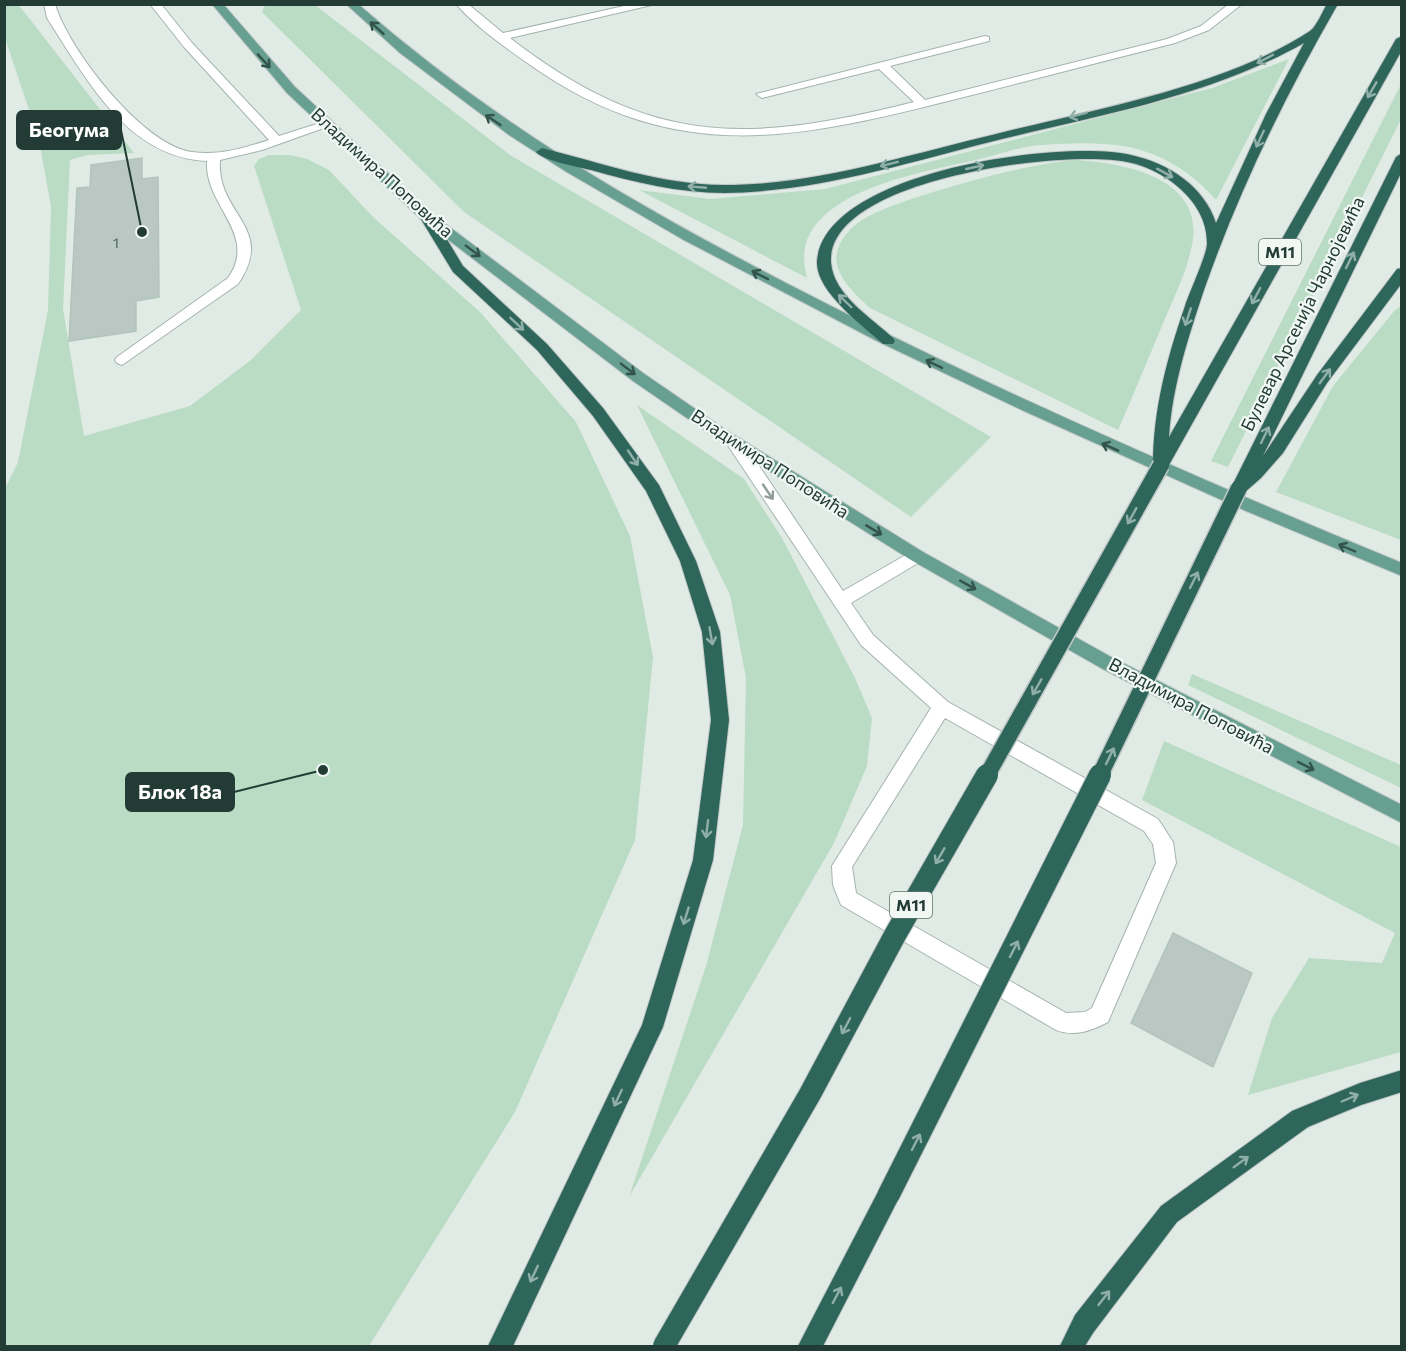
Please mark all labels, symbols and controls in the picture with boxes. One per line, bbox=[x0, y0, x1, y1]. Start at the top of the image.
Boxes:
one-way arrow bbox=[370, 21, 385, 35]
one-way arrow bbox=[257, 53, 271, 68]
one-way arrow bbox=[1256, 54, 1274, 65]
one-way arrow bbox=[1366, 81, 1378, 98]
street label: Владимира Поповића bbox=[307, 103, 458, 242]
one-way arrow bbox=[1069, 110, 1088, 122]
callout: Беогума bbox=[17, 111, 121, 149]
one-way arrow bbox=[486, 114, 502, 126]
text: Беогума bbox=[29, 117, 109, 141]
one-way arrow bbox=[1254, 130, 1266, 148]
one-way arrow bbox=[880, 158, 899, 170]
one-way arrow bbox=[965, 161, 984, 173]
one-way arrow bbox=[1156, 167, 1173, 179]
one-way arrow bbox=[687, 181, 707, 192]
street label: Булевар Арсенија Чарнојевића bbox=[1236, 193, 1369, 434]
house number: 1 bbox=[113, 234, 119, 251]
road number: M11 bbox=[1259, 239, 1301, 265]
one-way arrow bbox=[465, 245, 481, 258]
one-way arrow bbox=[1345, 251, 1357, 269]
one-way arrow bbox=[752, 269, 769, 281]
one-way arrow bbox=[1250, 287, 1261, 305]
one-way arrow bbox=[838, 293, 853, 308]
one-way arrow bbox=[1182, 307, 1193, 326]
one-way arrow bbox=[510, 317, 525, 331]
one-way arrow bbox=[925, 357, 943, 369]
one-way arrow bbox=[620, 363, 636, 376]
one-way arrow bbox=[1319, 368, 1331, 384]
street label: Владимира Поповића bbox=[688, 404, 853, 522]
one-way arrow bbox=[1259, 426, 1271, 444]
one-way arrow bbox=[1101, 441, 1120, 452]
one-way arrow bbox=[627, 450, 639, 466]
one-way arrow bbox=[762, 483, 774, 499]
one-way arrow bbox=[1126, 507, 1137, 525]
one-way arrow bbox=[865, 523, 882, 536]
one-way arrow bbox=[1339, 542, 1357, 553]
one-way arrow bbox=[1189, 571, 1201, 589]
one-way arrow bbox=[959, 579, 976, 591]
one-way arrow bbox=[705, 626, 716, 645]
street label: Владимира Поповића bbox=[1105, 652, 1278, 758]
one-way arrow bbox=[1031, 677, 1042, 695]
one-way arrow bbox=[1104, 747, 1116, 765]
one-way arrow bbox=[1297, 761, 1315, 773]
callout: Блок 18а bbox=[126, 773, 234, 811]
text: Блок 18а bbox=[138, 779, 222, 803]
one-way arrow bbox=[701, 819, 712, 839]
one-way arrow bbox=[934, 846, 945, 864]
road number: M11 bbox=[890, 892, 932, 918]
one-way arrow bbox=[680, 906, 691, 925]
one-way arrow bbox=[1009, 941, 1020, 959]
one-way arrow bbox=[840, 1017, 851, 1035]
one-way arrow bbox=[611, 1089, 623, 1107]
one-way arrow bbox=[1340, 1092, 1359, 1103]
one-way arrow bbox=[911, 1133, 922, 1151]
one-way arrow bbox=[1233, 1156, 1249, 1168]
one-way arrow bbox=[528, 1265, 540, 1283]
one-way arrow bbox=[832, 1286, 843, 1304]
one-way arrow bbox=[1098, 1290, 1111, 1306]

